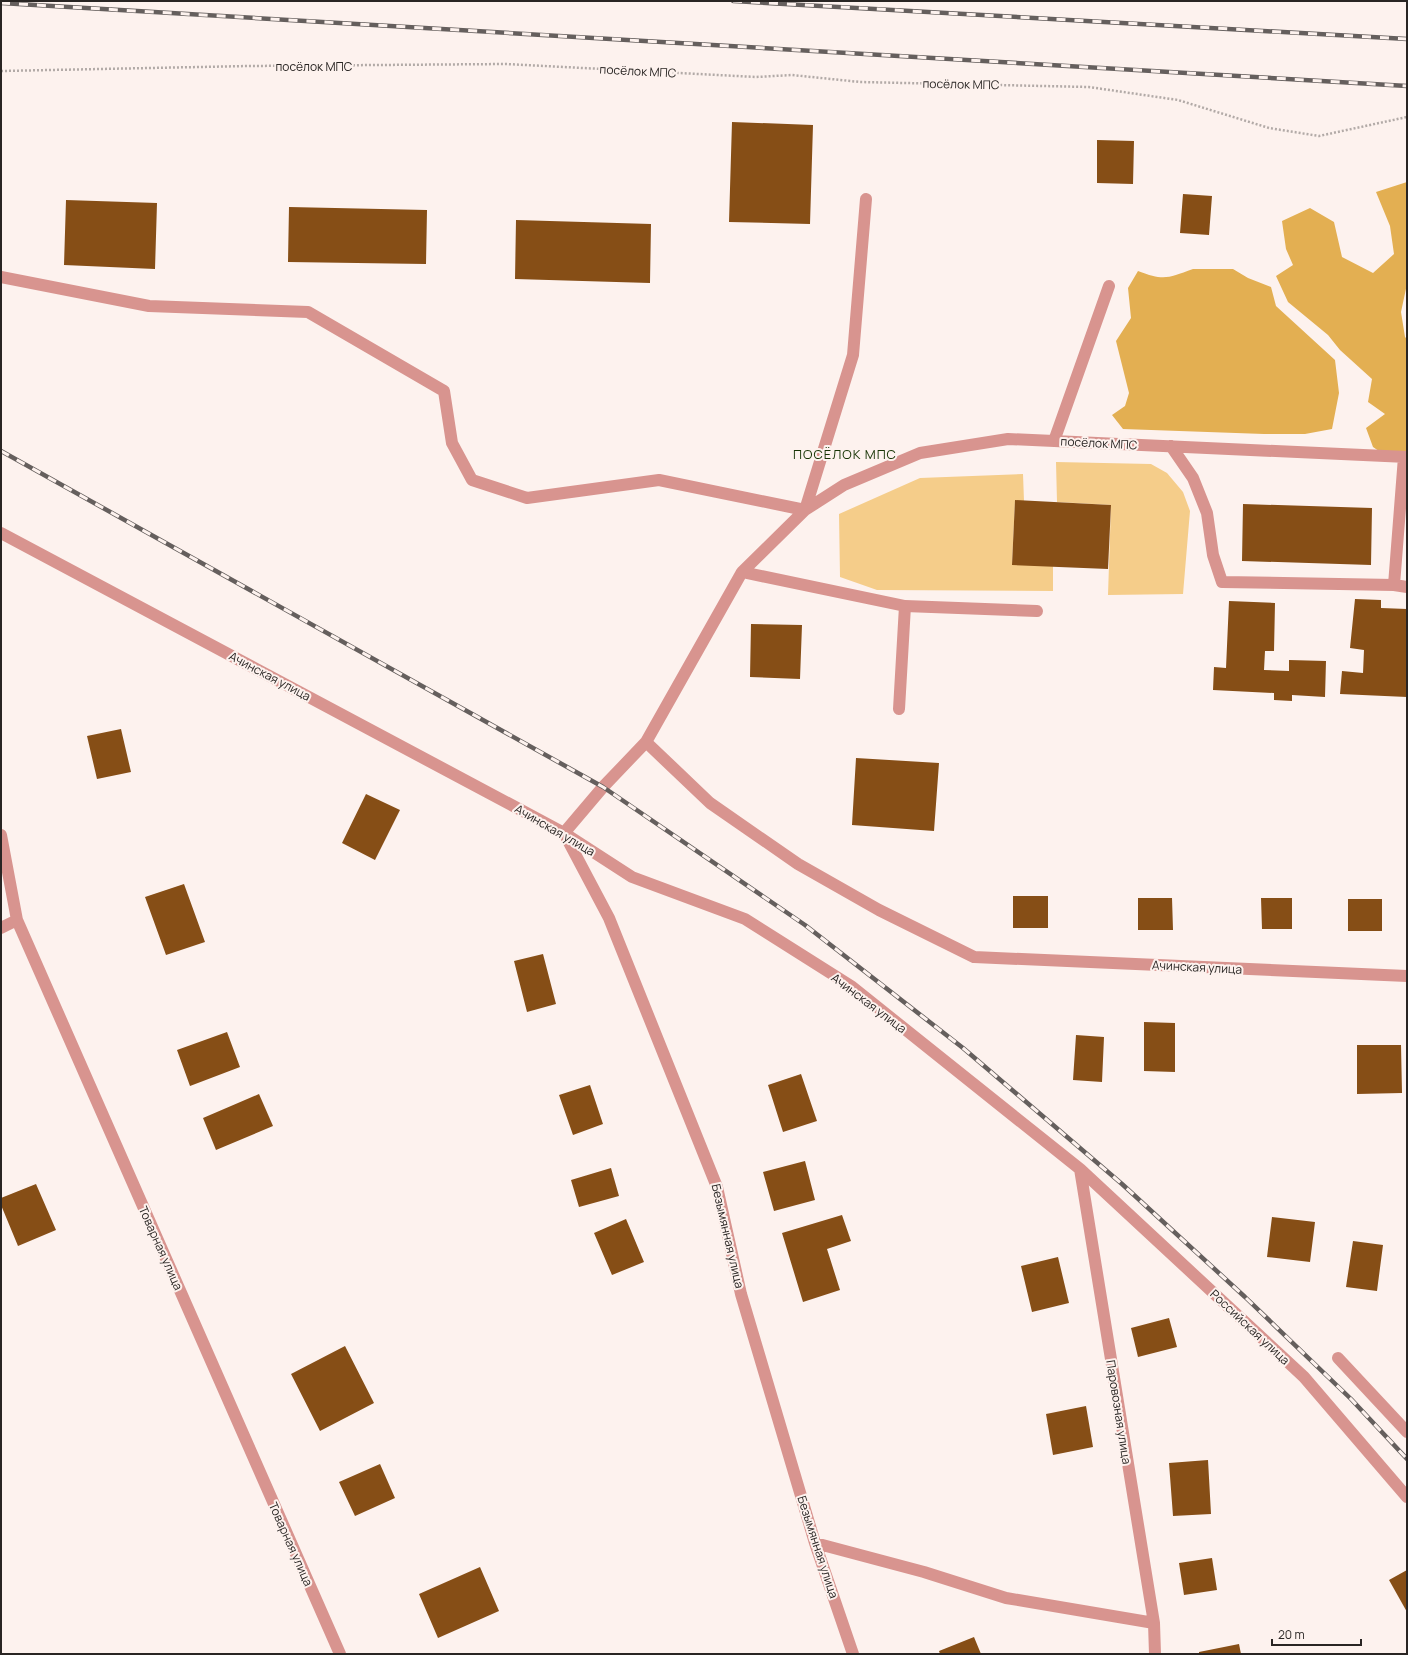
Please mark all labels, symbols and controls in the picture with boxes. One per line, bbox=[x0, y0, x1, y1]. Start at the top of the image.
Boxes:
street label: посёлок МПС bbox=[276, 58, 353, 75]
street label: посёлок МПС bbox=[599, 60, 677, 82]
street label: посёлок МПС bbox=[922, 75, 1000, 93]
street label: посёлок МПС bbox=[1060, 432, 1138, 454]
district label: ПОСЁЛОК МПС bbox=[793, 445, 897, 463]
street label: Ачинская улица bbox=[226, 647, 314, 705]
street label: Ачинская улица bbox=[512, 800, 598, 860]
street label: Ачинская улица bbox=[1151, 956, 1243, 978]
street label: Ачинская улица bbox=[828, 969, 910, 1037]
street label: Безымянная улица bbox=[708, 1182, 748, 1290]
street label: Товарная улица bbox=[135, 1203, 187, 1293]
street label: Российская улица bbox=[1206, 1286, 1294, 1368]
street label: Паровозная улица bbox=[1102, 1359, 1136, 1465]
street label: Безымянная улица bbox=[793, 1494, 843, 1600]
street label: Товарная улица bbox=[265, 1499, 317, 1589]
scale bar bbox=[1272, 1621, 1361, 1647]
text: 20 m bbox=[1278, 1626, 1305, 1643]

